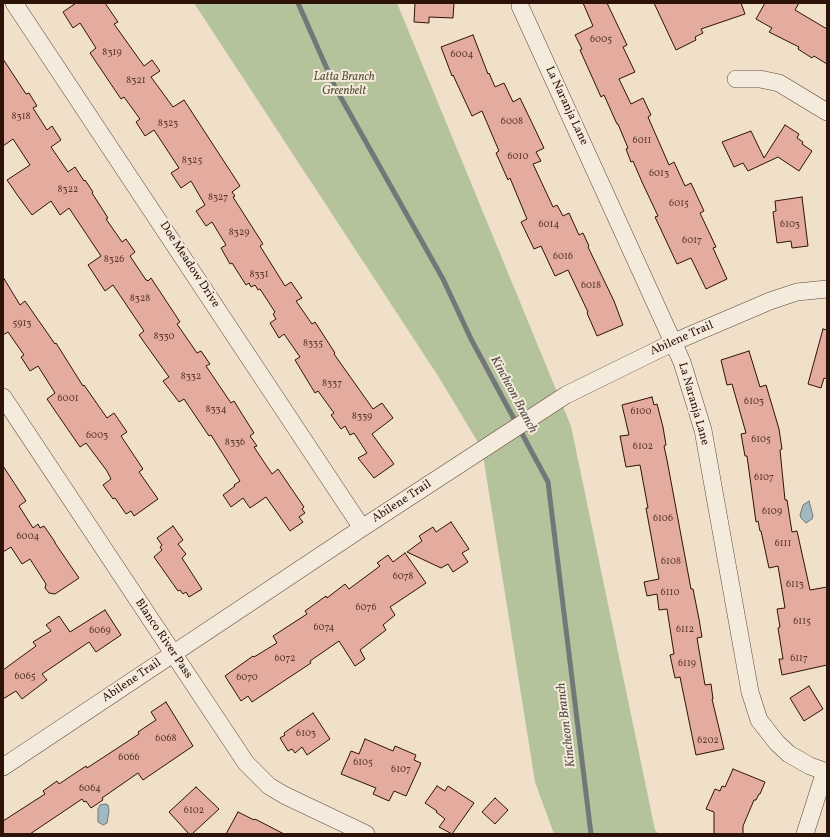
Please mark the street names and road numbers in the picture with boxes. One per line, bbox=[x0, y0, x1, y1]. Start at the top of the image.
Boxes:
street label: La Naranja Lane bbox=[541, 64, 591, 148]
street label: Doe Meadow Drive bbox=[156, 219, 222, 311]
street label: Abilene Trail bbox=[648, 319, 716, 359]
street label: La Naranja Lane bbox=[674, 361, 712, 447]
street label: Abilene Trail bbox=[370, 477, 434, 527]
street label: Blanco River Pass bbox=[131, 597, 195, 681]
street label: Abilene Trail bbox=[100, 656, 164, 706]

